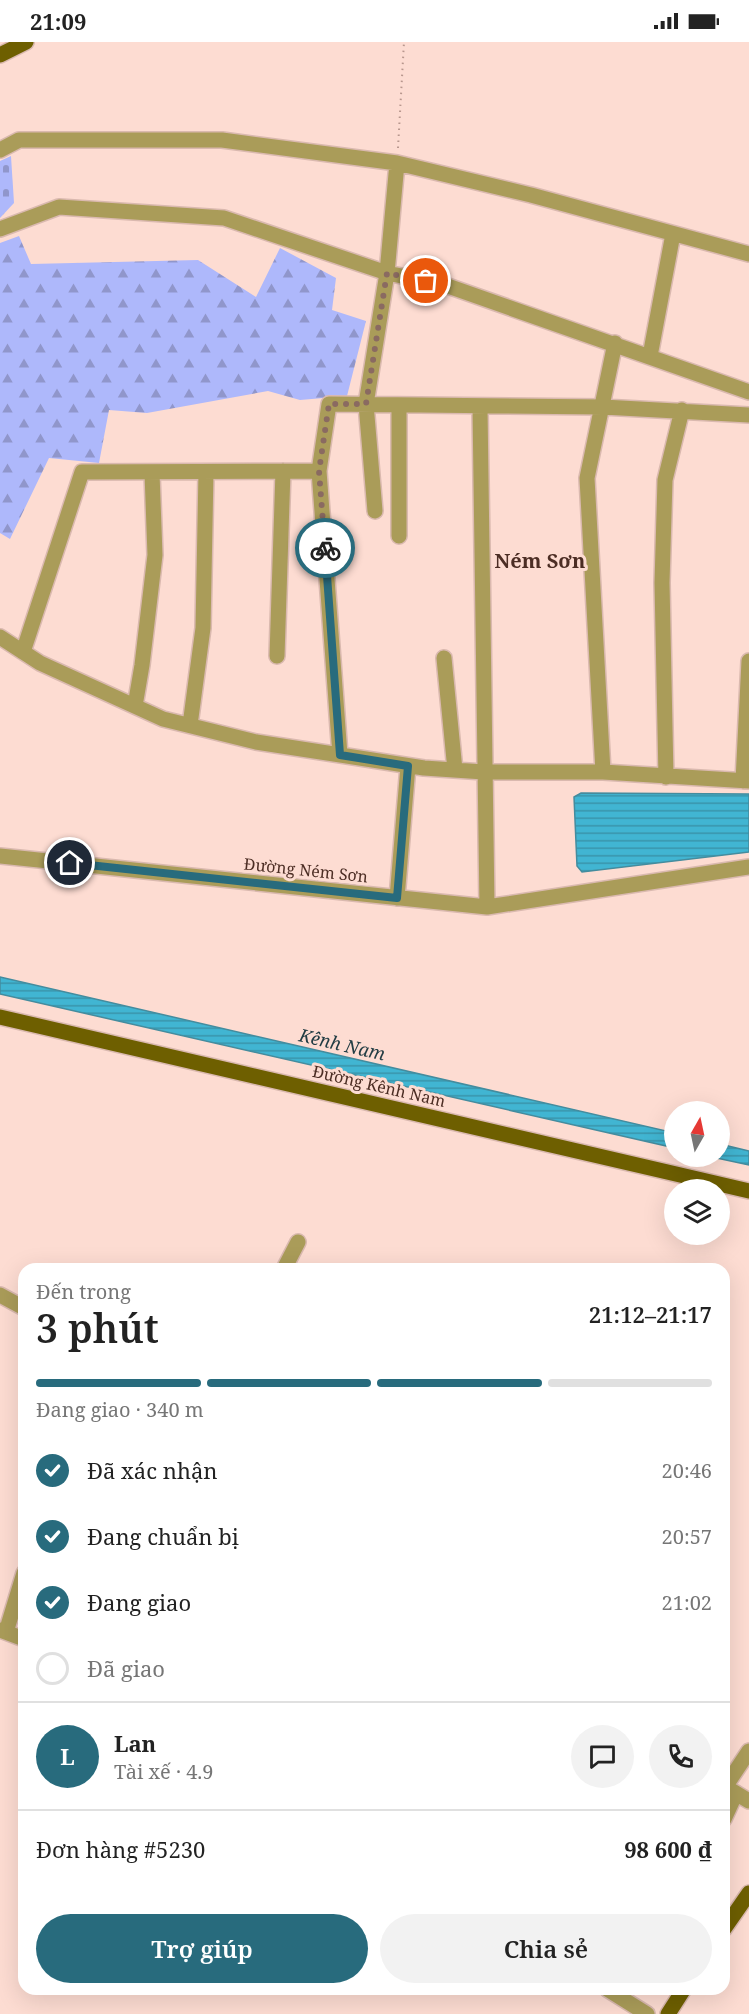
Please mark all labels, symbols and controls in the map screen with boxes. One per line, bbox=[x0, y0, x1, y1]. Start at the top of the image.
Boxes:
text: 21:09 bbox=[30, 6, 86, 36]
pin bbox=[400, 255, 451, 306]
icon: bag bbox=[409, 264, 442, 297]
courier bbox=[295, 518, 355, 578]
icon: bike bbox=[309, 532, 342, 565]
district label: Ném Sơn bbox=[495, 547, 585, 574]
pin bbox=[44, 837, 95, 888]
icon: home bbox=[53, 846, 86, 879]
street label: Đường Ném Sơn bbox=[243, 853, 369, 887]
water label: Kênh Nam bbox=[296, 1022, 388, 1066]
street label: Đường Kênh Nam bbox=[310, 1060, 448, 1112]
north arrow bbox=[664, 1101, 730, 1167]
map controls bbox=[664, 1101, 730, 1245]
button: layers bbox=[664, 1179, 730, 1245]
text: Đến trong bbox=[36, 1278, 131, 1305]
text: 21:12–21:17 bbox=[589, 1299, 712, 1329]
text: 3 phút bbox=[36, 1301, 159, 1354]
text: Đang giao · 340 m bbox=[36, 1396, 204, 1423]
icon: check bbox=[36, 1454, 69, 1487]
text: Đã xác nhận bbox=[87, 1455, 217, 1485]
text: 20:46 bbox=[662, 1457, 712, 1484]
icon: check bbox=[36, 1520, 69, 1553]
text: Đang chuẩn bị bbox=[87, 1521, 239, 1551]
text: 20:57 bbox=[662, 1523, 712, 1550]
icon: check bbox=[36, 1586, 69, 1619]
text: Đang giao bbox=[87, 1587, 191, 1617]
text: 21:02 bbox=[662, 1589, 712, 1616]
text: Đã giao bbox=[87, 1653, 165, 1683]
button: chat bbox=[571, 1725, 634, 1788]
button: phone bbox=[649, 1725, 712, 1788]
text: Lan bbox=[114, 1728, 156, 1758]
text: L bbox=[60, 1741, 75, 1771]
text: Tài xế · 4.9 bbox=[114, 1758, 214, 1785]
text: Đơn hàng #5230 bbox=[36, 1834, 205, 1864]
text: 98 600 ₫ bbox=[624, 1834, 712, 1864]
button: Trợ giúp bbox=[36, 1914, 368, 1983]
button: Chia sẻ bbox=[380, 1914, 712, 1983]

